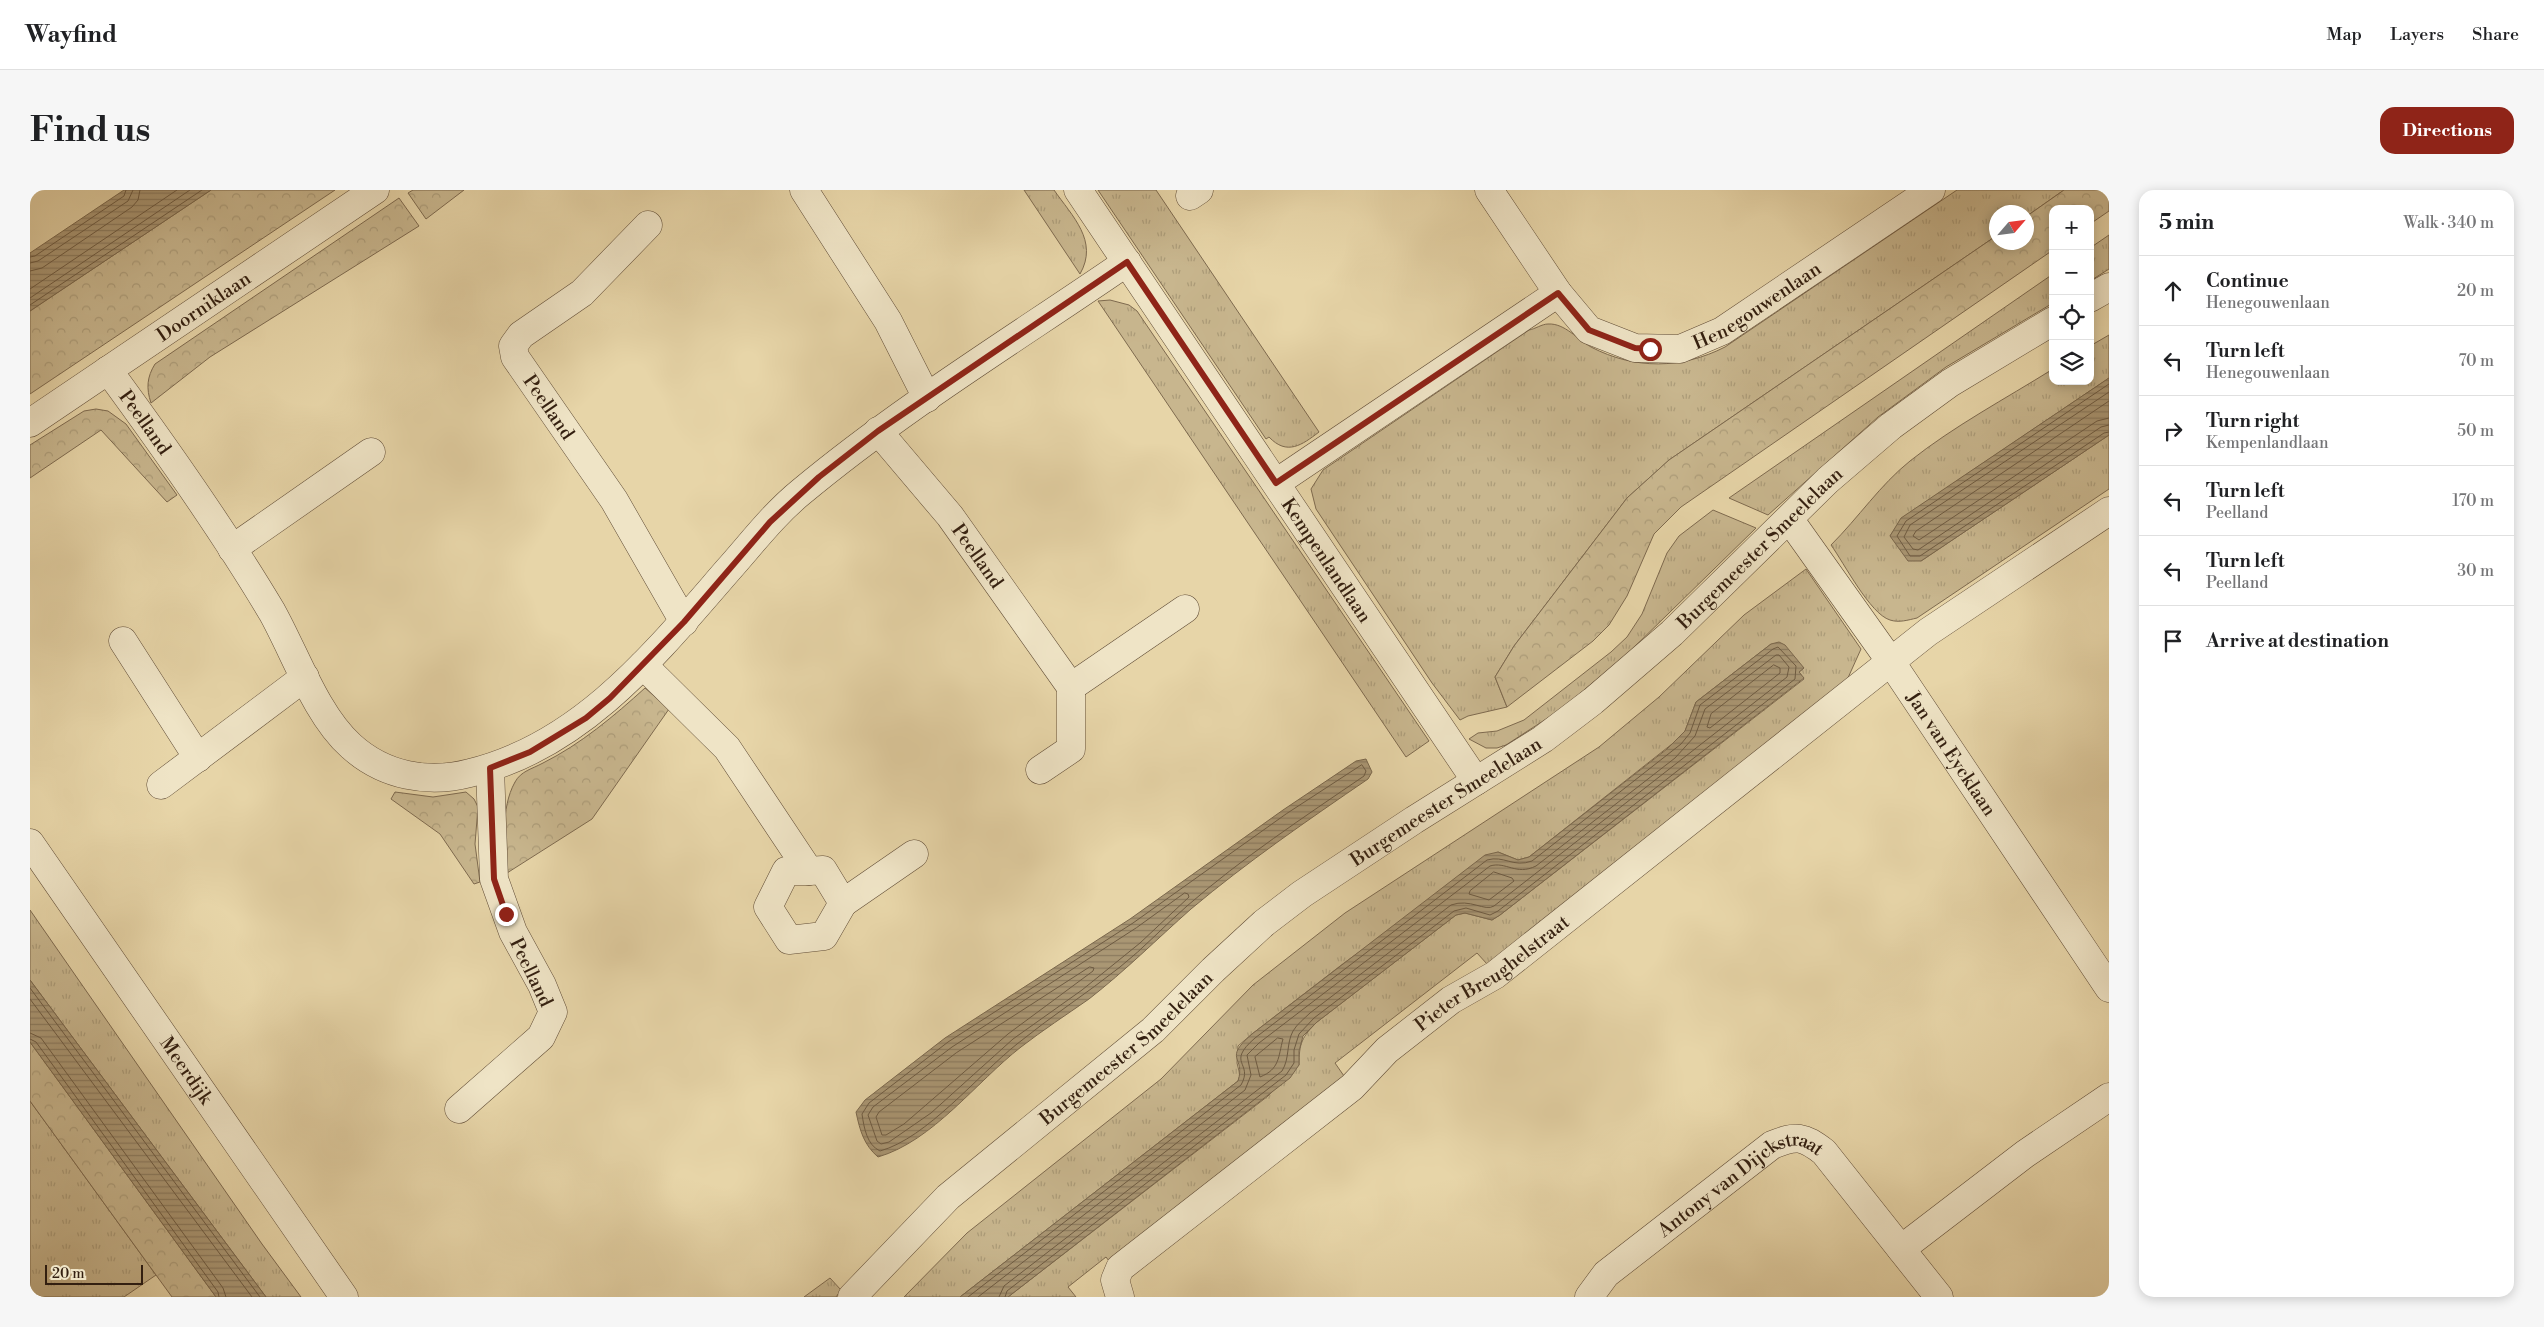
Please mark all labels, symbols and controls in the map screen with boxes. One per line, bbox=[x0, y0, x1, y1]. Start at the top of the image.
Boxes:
text: Wayfind bbox=[25, 20, 117, 50]
text: Map bbox=[2327, 23, 2362, 46]
text: Layers bbox=[2390, 23, 2444, 46]
text: Share bbox=[2472, 23, 2519, 46]
button: Directions bbox=[2380, 107, 2514, 154]
text: Find us bbox=[30, 109, 150, 152]
north arrow bbox=[1989, 205, 2034, 250]
map controls bbox=[2049, 205, 2094, 385]
button: + bbox=[2049, 205, 2094, 250]
text: 5 min bbox=[2159, 210, 2214, 236]
text: Walk · 340 m bbox=[2404, 213, 2494, 233]
button: − bbox=[2049, 250, 2094, 295]
street label: Henegouwenlaan bbox=[1689, 257, 1826, 355]
street label: Doorniklaan bbox=[152, 267, 255, 347]
text: Continue bbox=[2206, 269, 2289, 293]
icon: ahead bbox=[2159, 277, 2187, 305]
text: 20 m bbox=[2457, 281, 2494, 301]
text: Henegouwenlaan bbox=[2206, 293, 2330, 313]
button: locate bbox=[2049, 295, 2094, 340]
route start bbox=[1639, 338, 1662, 361]
text: Turn left bbox=[2206, 339, 2285, 363]
button: layers bbox=[2049, 340, 2094, 385]
icon: left bbox=[2159, 347, 2187, 375]
text: 70 m bbox=[2458, 351, 2494, 371]
text: Henegouwenlaan bbox=[2206, 363, 2330, 383]
street label: Peelland bbox=[518, 370, 580, 445]
street label: Peelland bbox=[113, 385, 176, 460]
text: Turn right bbox=[2206, 409, 2299, 433]
icon: right bbox=[2159, 417, 2187, 445]
text: 50 m bbox=[2457, 421, 2494, 441]
text: Kempenlandlaan bbox=[2206, 433, 2328, 453]
street label: Burgemeester Smeelelaan bbox=[1672, 462, 1848, 635]
text: Turn left bbox=[2206, 479, 2285, 503]
icon: left bbox=[2159, 487, 2187, 515]
text: 170 m bbox=[2452, 491, 2494, 511]
street label: Kempenlandlaan bbox=[1276, 493, 1377, 628]
text: Peelland bbox=[2206, 503, 2268, 523]
street label: Peelland bbox=[946, 519, 1009, 594]
text: Turn left bbox=[2206, 549, 2285, 573]
icon: left bbox=[2159, 557, 2187, 585]
text: 30 m bbox=[2457, 561, 2494, 581]
text: Peelland bbox=[2206, 573, 2268, 593]
icon: arrive bbox=[2159, 627, 2187, 655]
text: Arrive at destination bbox=[2206, 629, 2389, 653]
street label: Jan van Eycklaan bbox=[1900, 686, 2001, 821]
street label: Burgemeester Smeelelaan bbox=[1345, 732, 1546, 872]
route end bbox=[495, 903, 518, 926]
street label: Pieter Breughelstraat bbox=[1410, 910, 1574, 1037]
street label: Peelland bbox=[504, 934, 558, 1011]
street label: Burgemeester Smeelelaan bbox=[1034, 966, 1218, 1131]
street label: Meerdijk bbox=[154, 1032, 219, 1110]
street label: Antony van Dijckstraat bbox=[1652, 1127, 1829, 1243]
scale bar bbox=[45, 1262, 142, 1285]
text: 20 m bbox=[52, 1265, 84, 1283]

